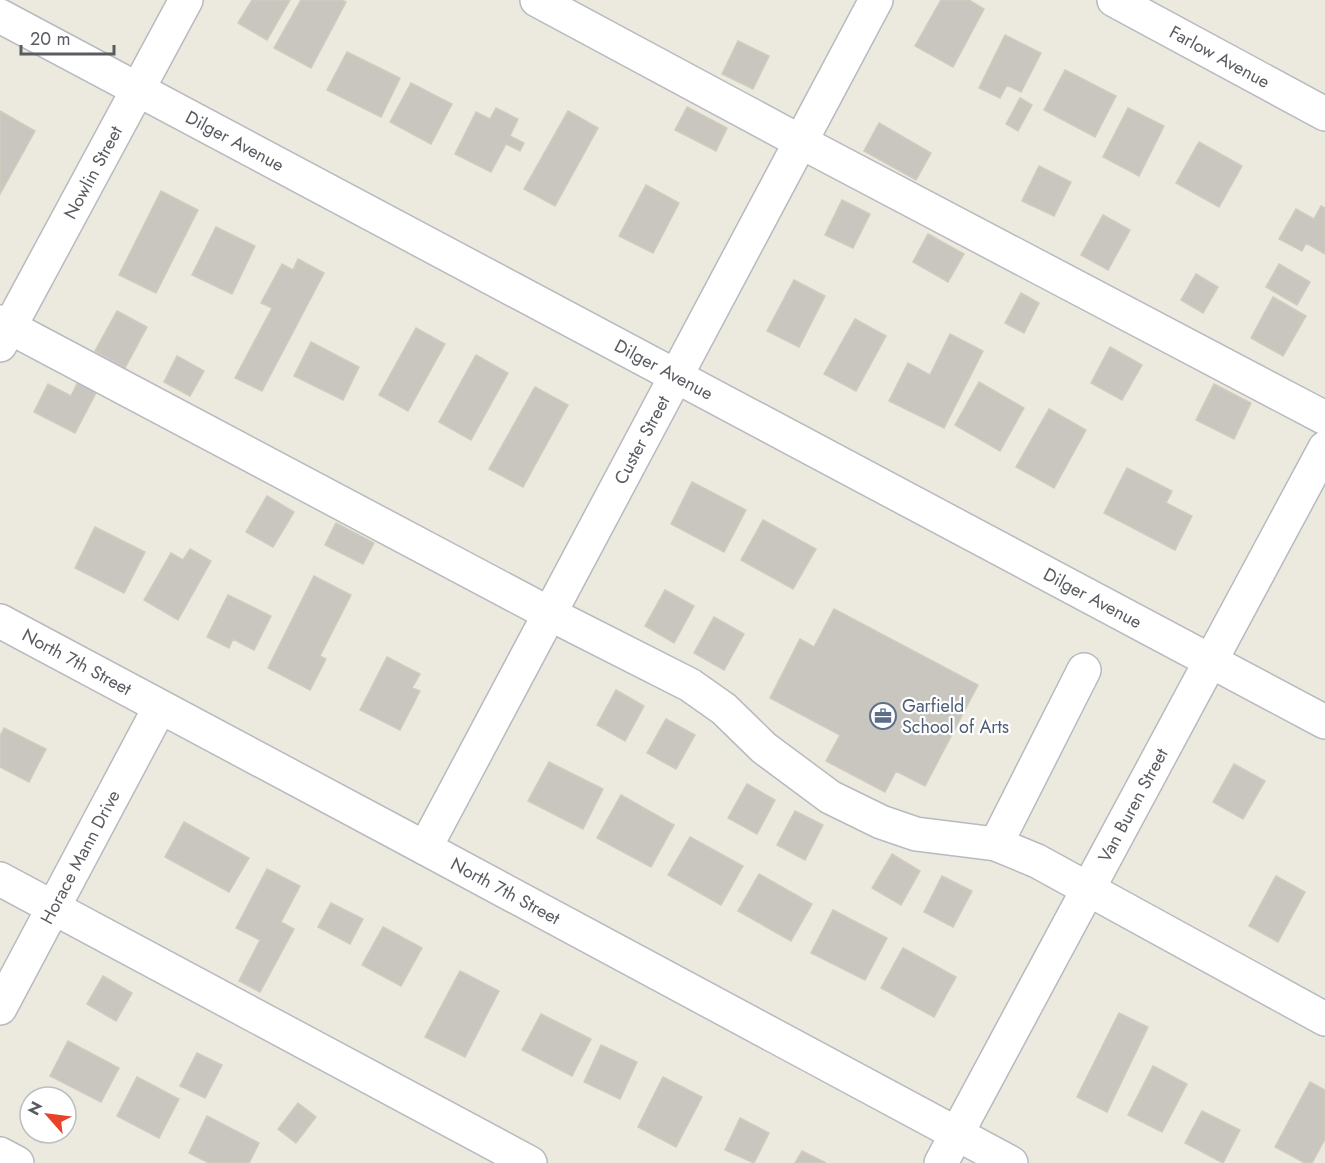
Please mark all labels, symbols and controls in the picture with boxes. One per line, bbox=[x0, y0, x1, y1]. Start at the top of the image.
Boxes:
scale bar bbox=[21, 18, 114, 56]
street label: Farlow Avenue bbox=[1165, 19, 1274, 95]
text: 20 m bbox=[30, 26, 70, 52]
street label: Dilger Avenue bbox=[181, 104, 289, 178]
street label: Nowlin Street bbox=[57, 121, 129, 224]
street label: Dilger Avenue bbox=[610, 333, 718, 407]
street label: Custer Street bbox=[608, 390, 677, 489]
street label: Dilger Avenue bbox=[1039, 561, 1146, 635]
street label: North 7th Street bbox=[17, 622, 137, 702]
place label: Garfield School of Arts bbox=[902, 693, 1009, 740]
office icon: Garfield School of Arts bbox=[868, 701, 898, 731]
street label: Van Buren Street bbox=[1092, 743, 1175, 867]
street label: Horace Mann Drive bbox=[34, 785, 127, 929]
street label: North 7th Street bbox=[446, 851, 565, 932]
north arrow bbox=[18, 1085, 78, 1145]
text: N bbox=[22, 1097, 48, 1119]

